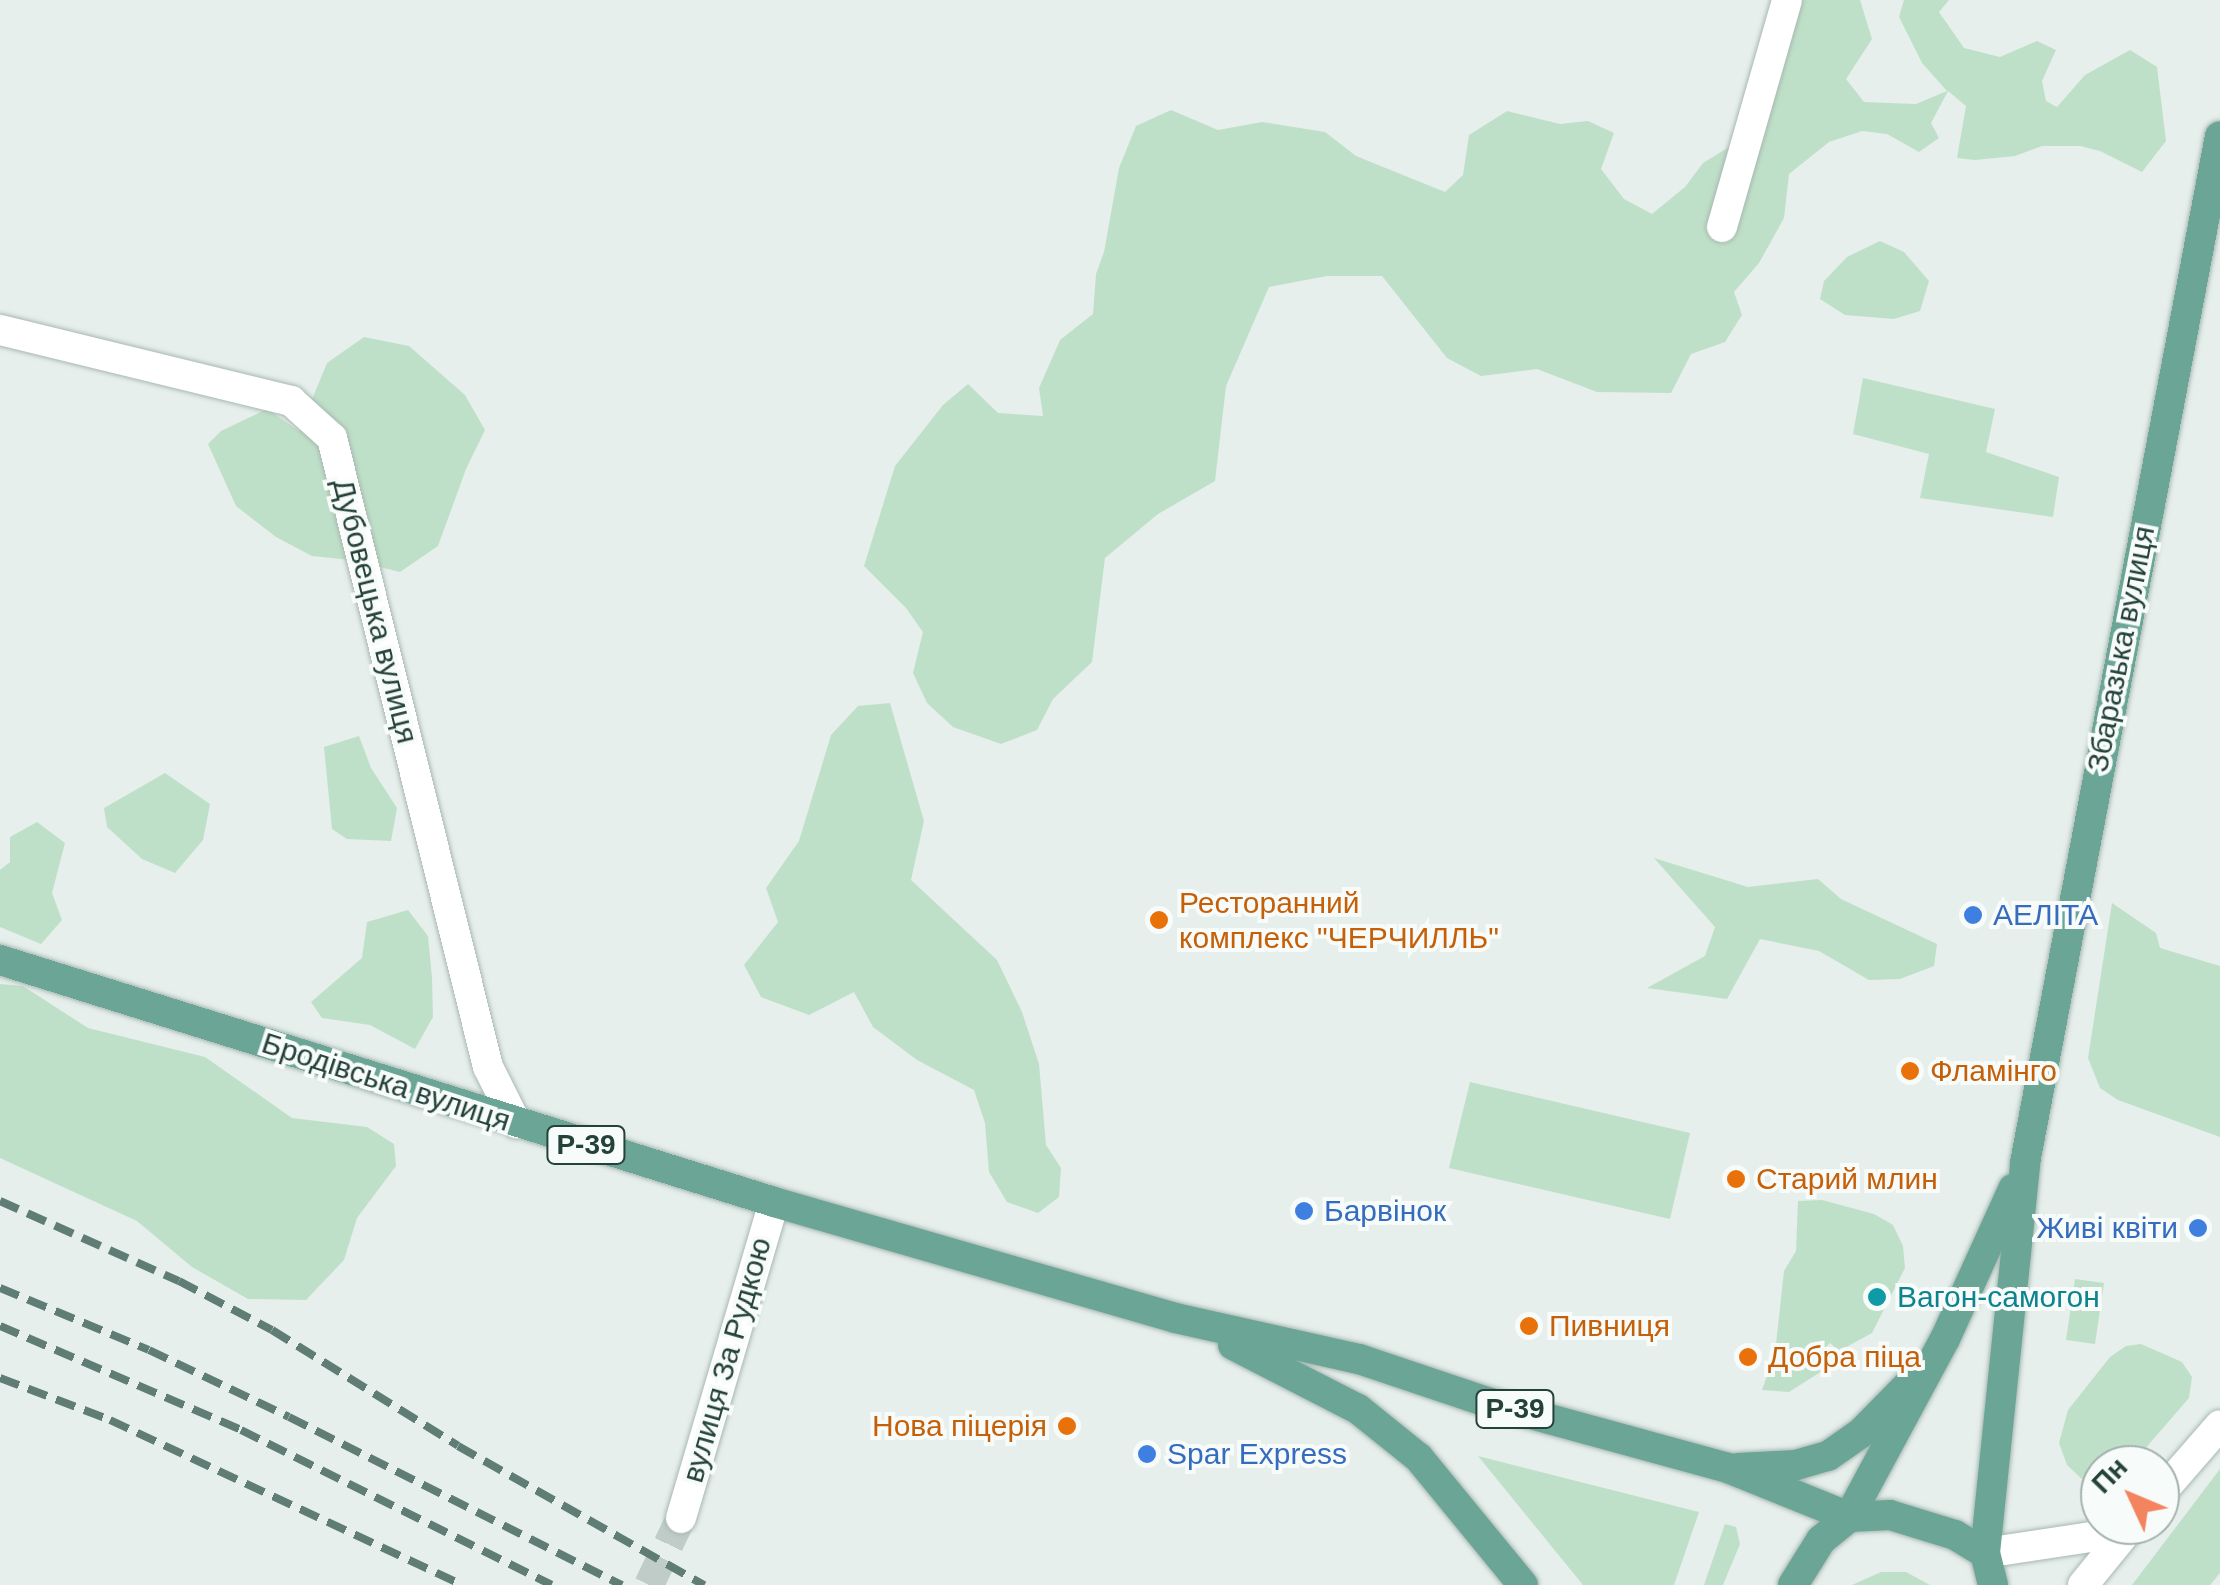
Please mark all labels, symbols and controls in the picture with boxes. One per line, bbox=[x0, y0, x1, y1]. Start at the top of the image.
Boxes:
street label: Дубовецька вулиця bbox=[325, 475, 425, 747]
street label: Збаразька вулиця bbox=[2079, 523, 2163, 775]
place label: Ресторанний комплекс "ЧЕРЧИЛЛЬ" bbox=[1179, 885, 1499, 956]
place label: АЕЛІТА bbox=[1993, 897, 2098, 933]
marker: АЕЛІТА bbox=[1962, 904, 1984, 926]
marker: Ресторанний комплекс "ЧЕРЧИЛЛЬ" bbox=[1148, 909, 1170, 931]
street label: Бродівська вулиця bbox=[257, 1025, 515, 1139]
place label: Фламінго bbox=[1930, 1053, 2057, 1089]
marker: Фламінго bbox=[1899, 1060, 1921, 1082]
road number: Р-39 bbox=[546, 1122, 626, 1168]
place label: Старий млин bbox=[1756, 1161, 1938, 1197]
marker: Старий млин bbox=[1725, 1168, 1747, 1190]
place label: Барвінок bbox=[1324, 1193, 1446, 1229]
marker: Барвінок bbox=[1293, 1200, 1315, 1222]
place label: Живі квіти bbox=[2036, 1210, 2178, 1246]
marker: Живі квіти bbox=[2187, 1217, 2209, 1239]
street label: вулиця За Рудкою bbox=[675, 1233, 779, 1487]
place label: Вагон-самогон bbox=[1897, 1279, 2100, 1315]
marker: Вагон-самогон bbox=[1866, 1286, 1888, 1308]
place label: Пивниця bbox=[1549, 1308, 1670, 1344]
marker: Пивниця bbox=[1518, 1315, 1540, 1337]
place label: Добра піца bbox=[1768, 1339, 1921, 1375]
marker: Добра піца bbox=[1737, 1346, 1759, 1368]
road number: Р-39 bbox=[1475, 1386, 1555, 1432]
place label: Нова піцерія bbox=[872, 1408, 1047, 1444]
marker: Нова піцерія bbox=[1056, 1415, 1078, 1437]
place label: Spar Express bbox=[1167, 1436, 1347, 1472]
marker: Spar Express bbox=[1136, 1443, 1158, 1465]
north arrow bbox=[2080, 1445, 2180, 1545]
text: Пн bbox=[2085, 1451, 2134, 1499]

